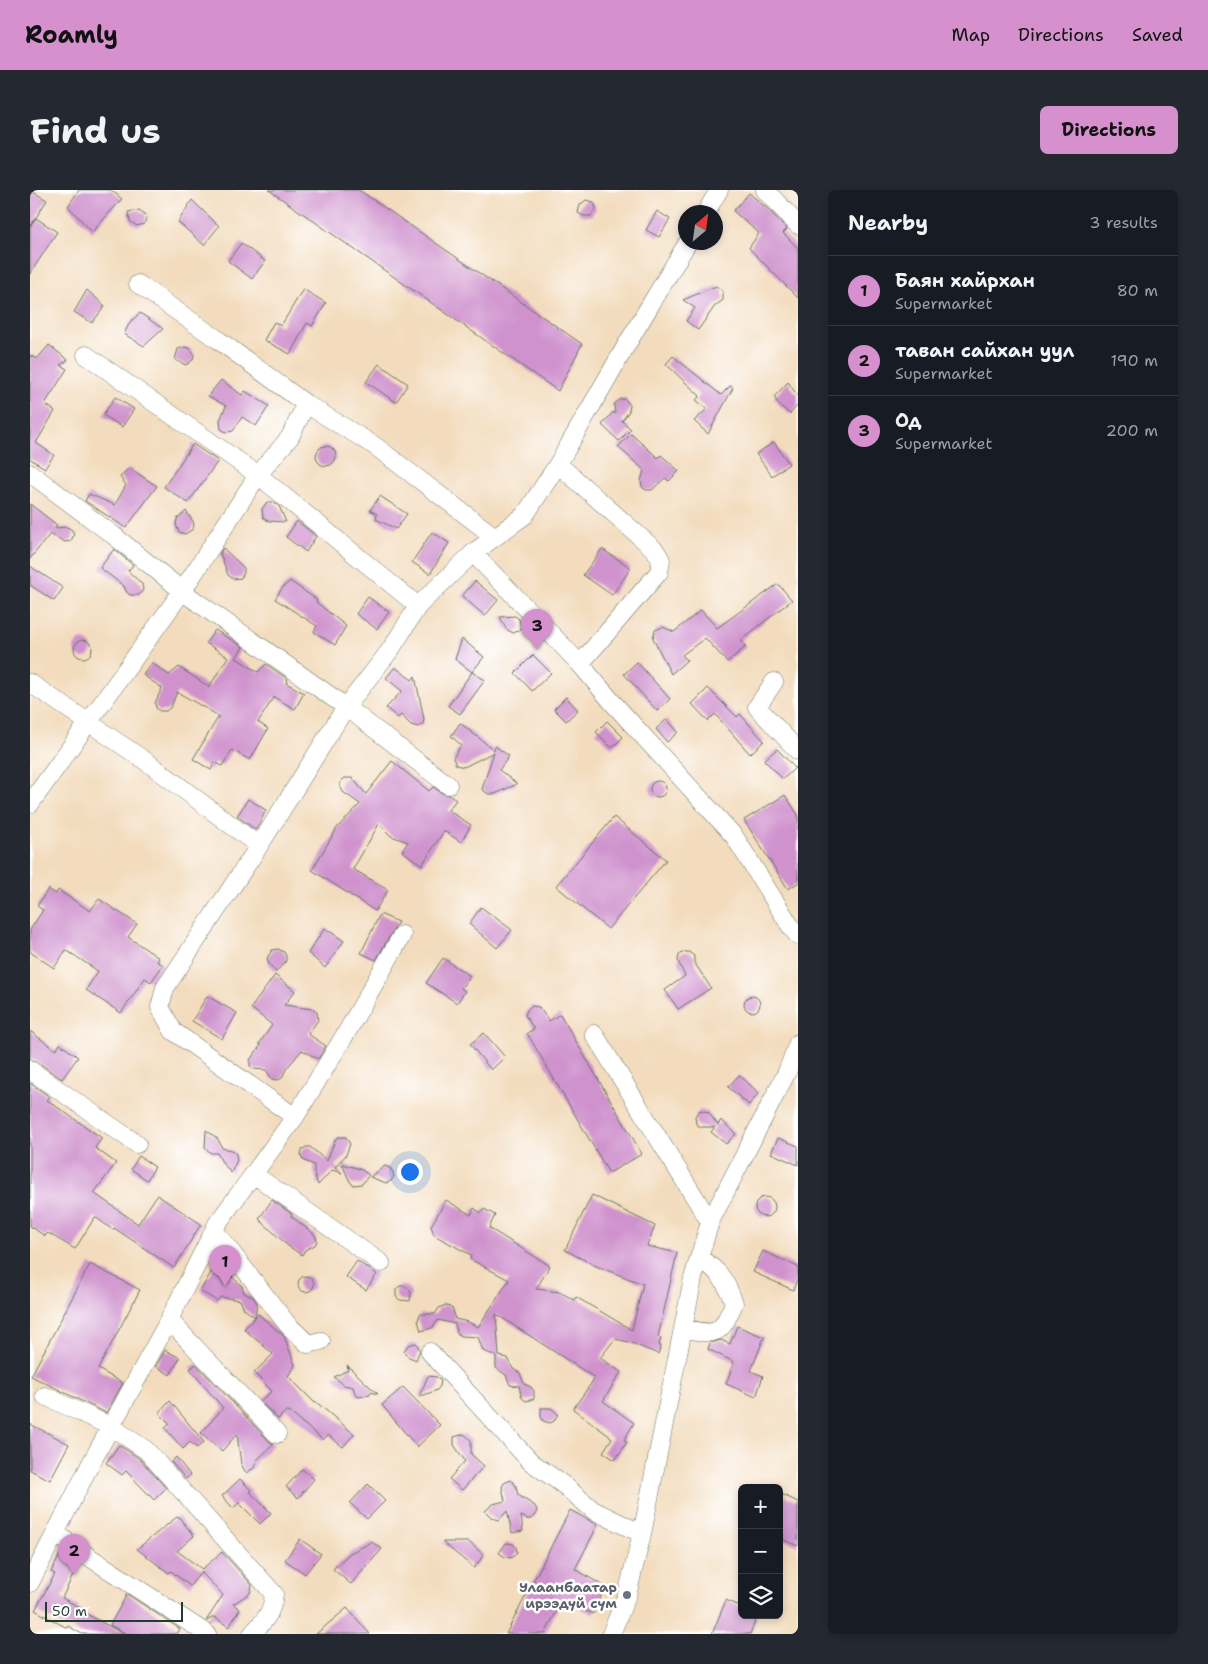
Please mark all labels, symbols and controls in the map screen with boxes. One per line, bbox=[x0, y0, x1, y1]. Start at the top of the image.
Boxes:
text: Roamly bbox=[25, 19, 118, 51]
text: Map bbox=[952, 23, 990, 47]
text: Directions bbox=[1018, 23, 1104, 47]
text: Saved bbox=[1132, 23, 1183, 47]
button: Directions bbox=[1040, 106, 1178, 154]
text: Find us bbox=[30, 107, 161, 154]
north arrow bbox=[678, 205, 723, 250]
text: Nearby bbox=[848, 209, 928, 237]
text: 3 results bbox=[1089, 212, 1158, 233]
text: Баян хайрхан bbox=[895, 268, 1035, 293]
text: 1 bbox=[860, 280, 868, 301]
text: 80 m bbox=[1117, 280, 1158, 301]
text: Supermarket bbox=[895, 293, 992, 314]
text: таван сайхан уул bbox=[895, 338, 1074, 363]
text: 2 bbox=[858, 350, 870, 371]
text: 190 m bbox=[1111, 350, 1158, 371]
text: Supermarket bbox=[895, 363, 992, 384]
text: Од bbox=[895, 408, 922, 433]
text: 3 bbox=[858, 420, 870, 441]
text: 200 m bbox=[1106, 420, 1158, 441]
text: Supermarket bbox=[895, 433, 992, 454]
pin: 3 bbox=[521, 609, 553, 650]
your location bbox=[397, 1159, 423, 1185]
pin: 1 bbox=[209, 1245, 241, 1286]
map controls bbox=[738, 1484, 783, 1619]
button: + bbox=[738, 1484, 783, 1529]
button: − bbox=[738, 1529, 783, 1574]
pin: 2 bbox=[58, 1534, 90, 1575]
button: layers bbox=[738, 1574, 783, 1619]
place label: Улаанбаатар ирээдүй сүм bbox=[519, 1578, 617, 1612]
marker: Улаанбаатар ирээдүй сүм bbox=[621, 1589, 633, 1601]
scale bar bbox=[45, 1599, 182, 1622]
text: 50 m bbox=[52, 1602, 87, 1620]

